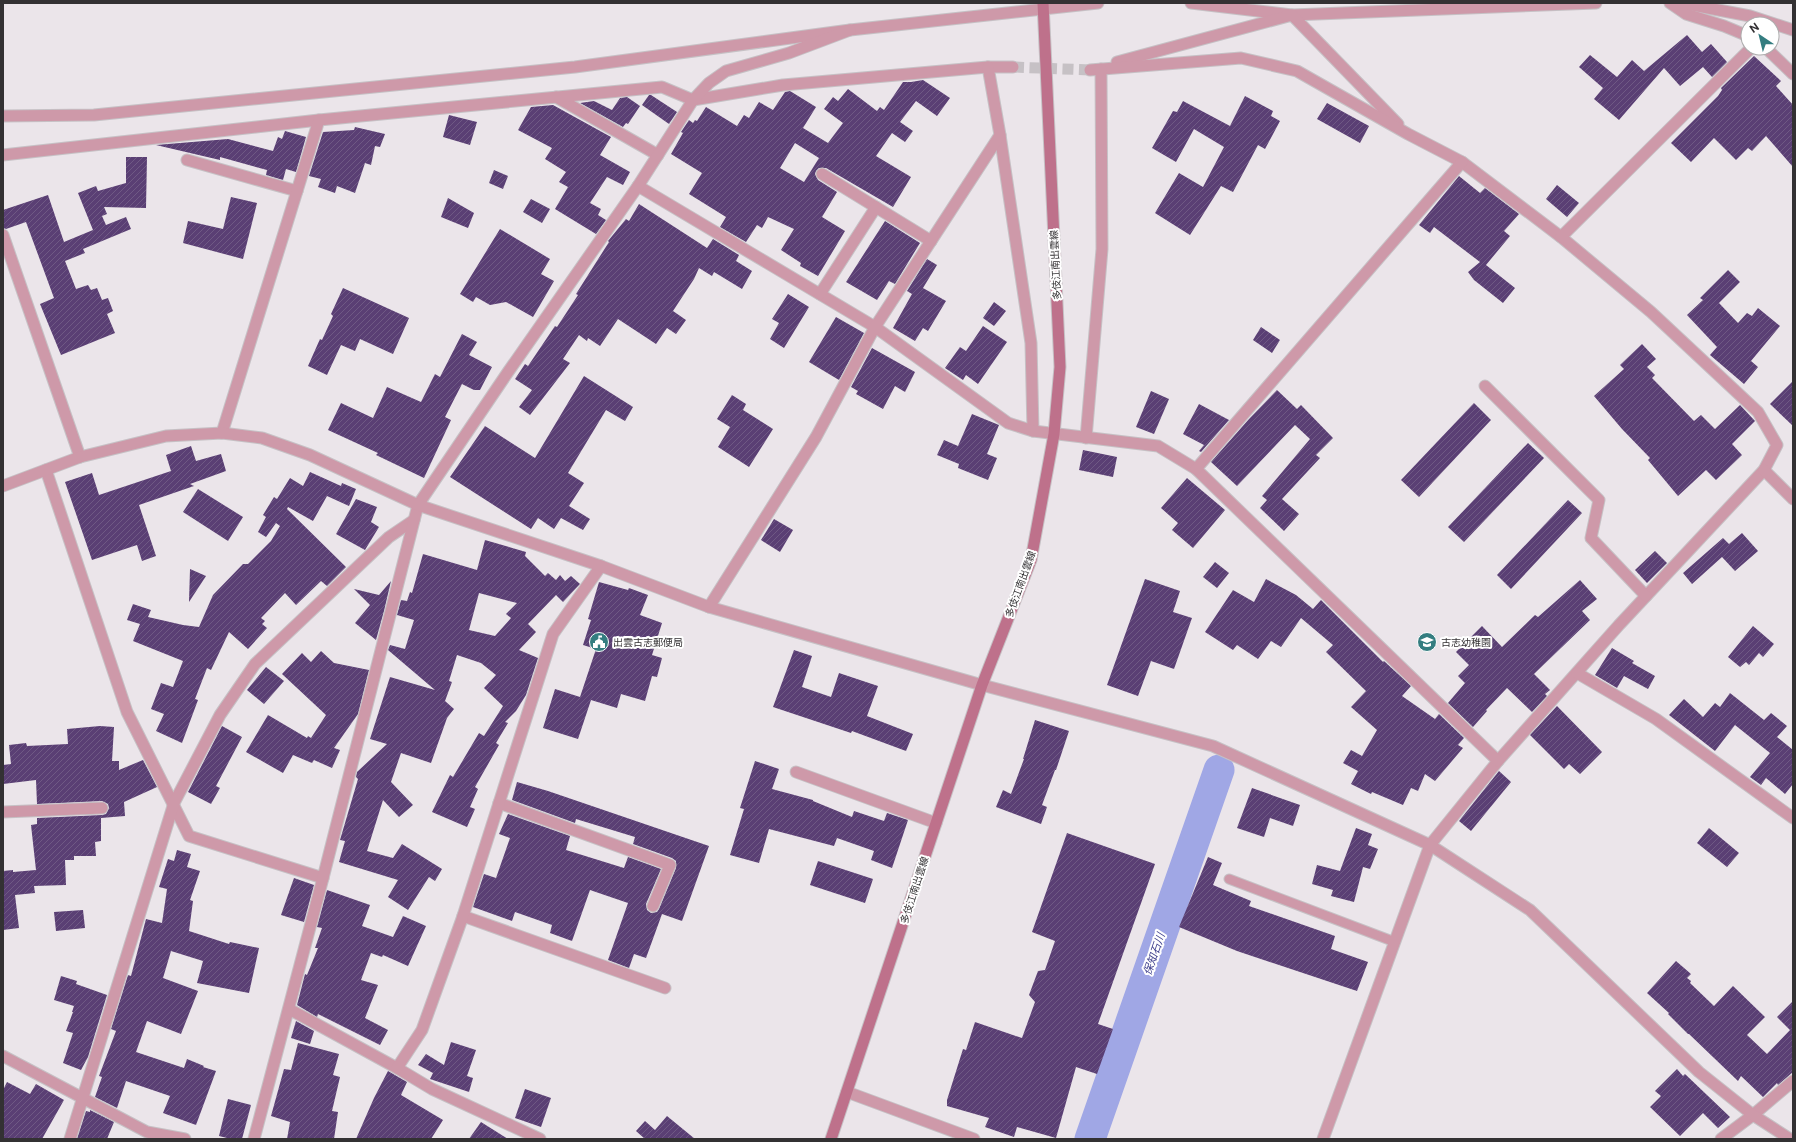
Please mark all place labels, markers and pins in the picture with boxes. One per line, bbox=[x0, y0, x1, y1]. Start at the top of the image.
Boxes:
public building icon: 出雲古志郵便局 bbox=[588, 631, 610, 653]
school or university icon: 古志幼稚園 bbox=[1416, 631, 1438, 653]
place label: 出雲古志郵便局 bbox=[613, 636, 683, 648]
place label: 古志幼稚園 bbox=[1441, 636, 1491, 648]

